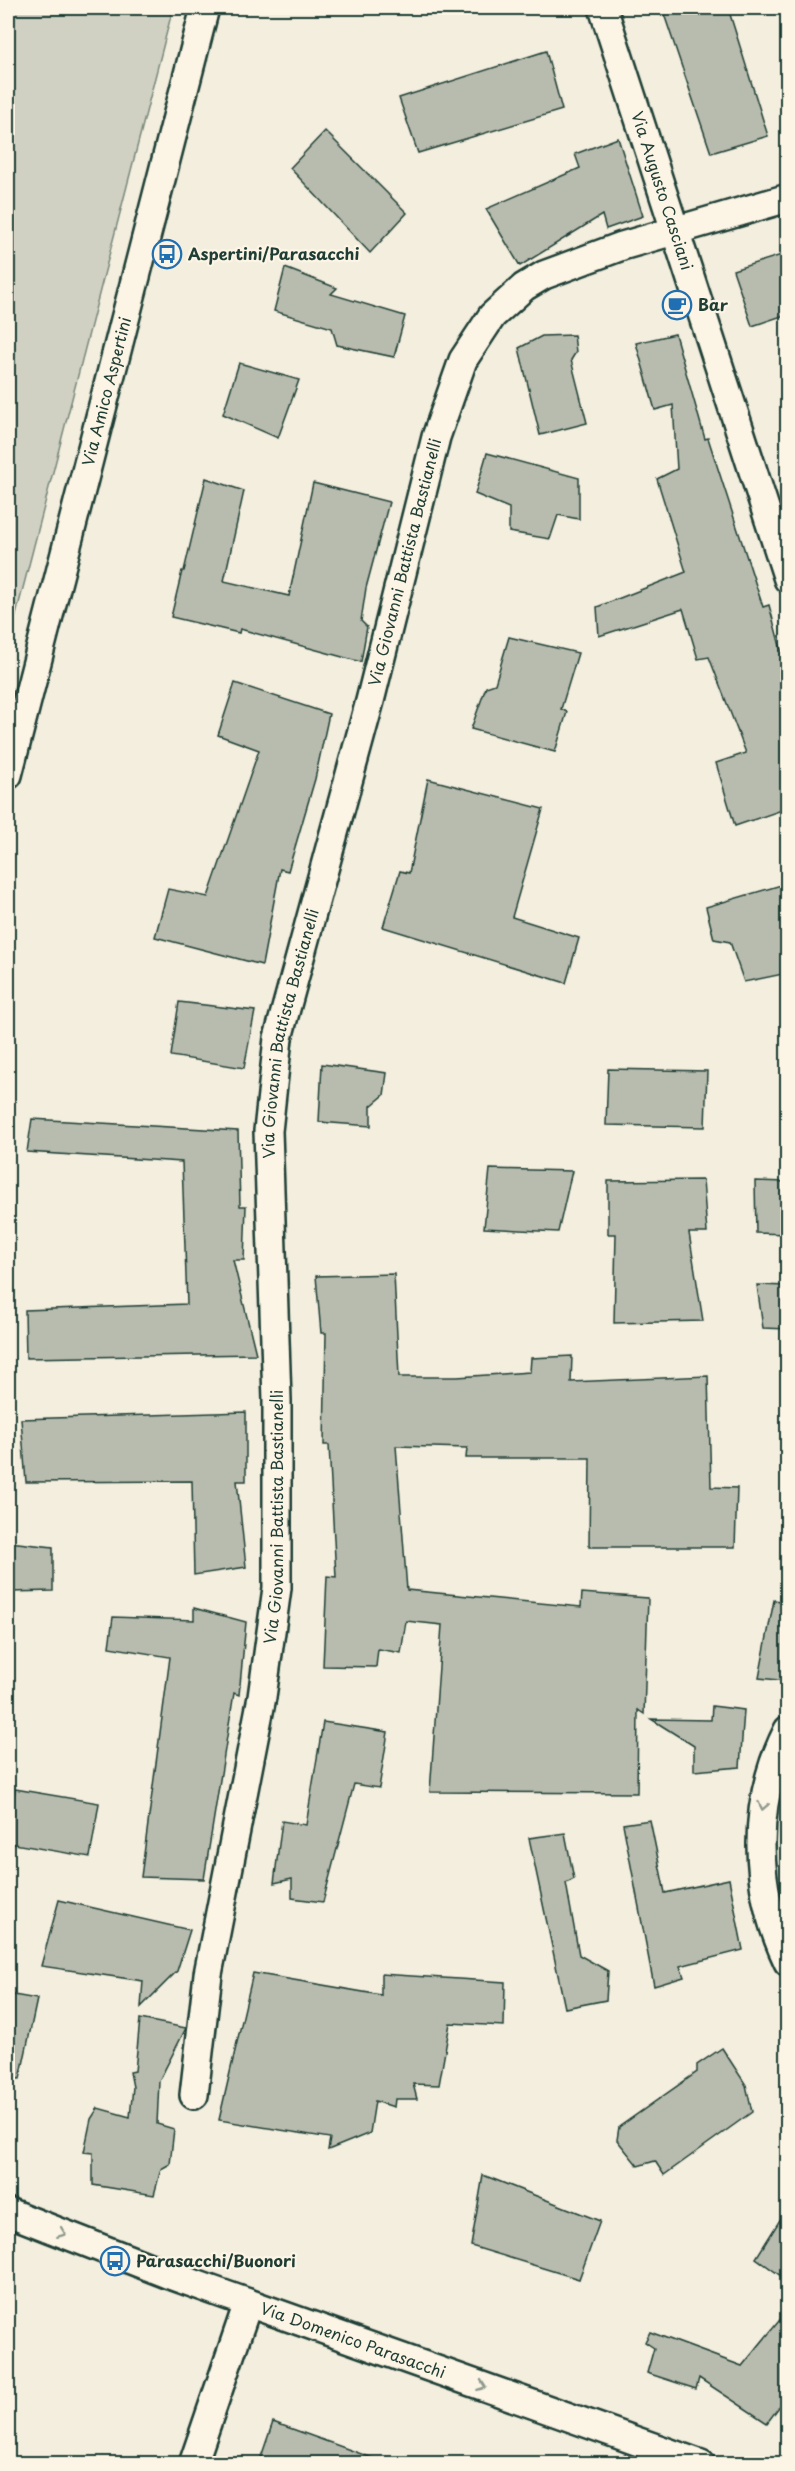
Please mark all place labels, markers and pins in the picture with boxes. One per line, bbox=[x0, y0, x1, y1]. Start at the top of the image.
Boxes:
bus stop icon: Aspertini/Parasacchi bbox=[151, 238, 183, 270]
place label: Aspertini/Parasacchi bbox=[188, 241, 359, 265]
cafe icon: Bar bbox=[661, 289, 693, 321]
place label: Bar bbox=[698, 292, 729, 316]
bus stop icon: Parasacchi/Buonori bbox=[99, 2245, 131, 2277]
place label: Parasacchi/Buonori bbox=[136, 2248, 296, 2272]

